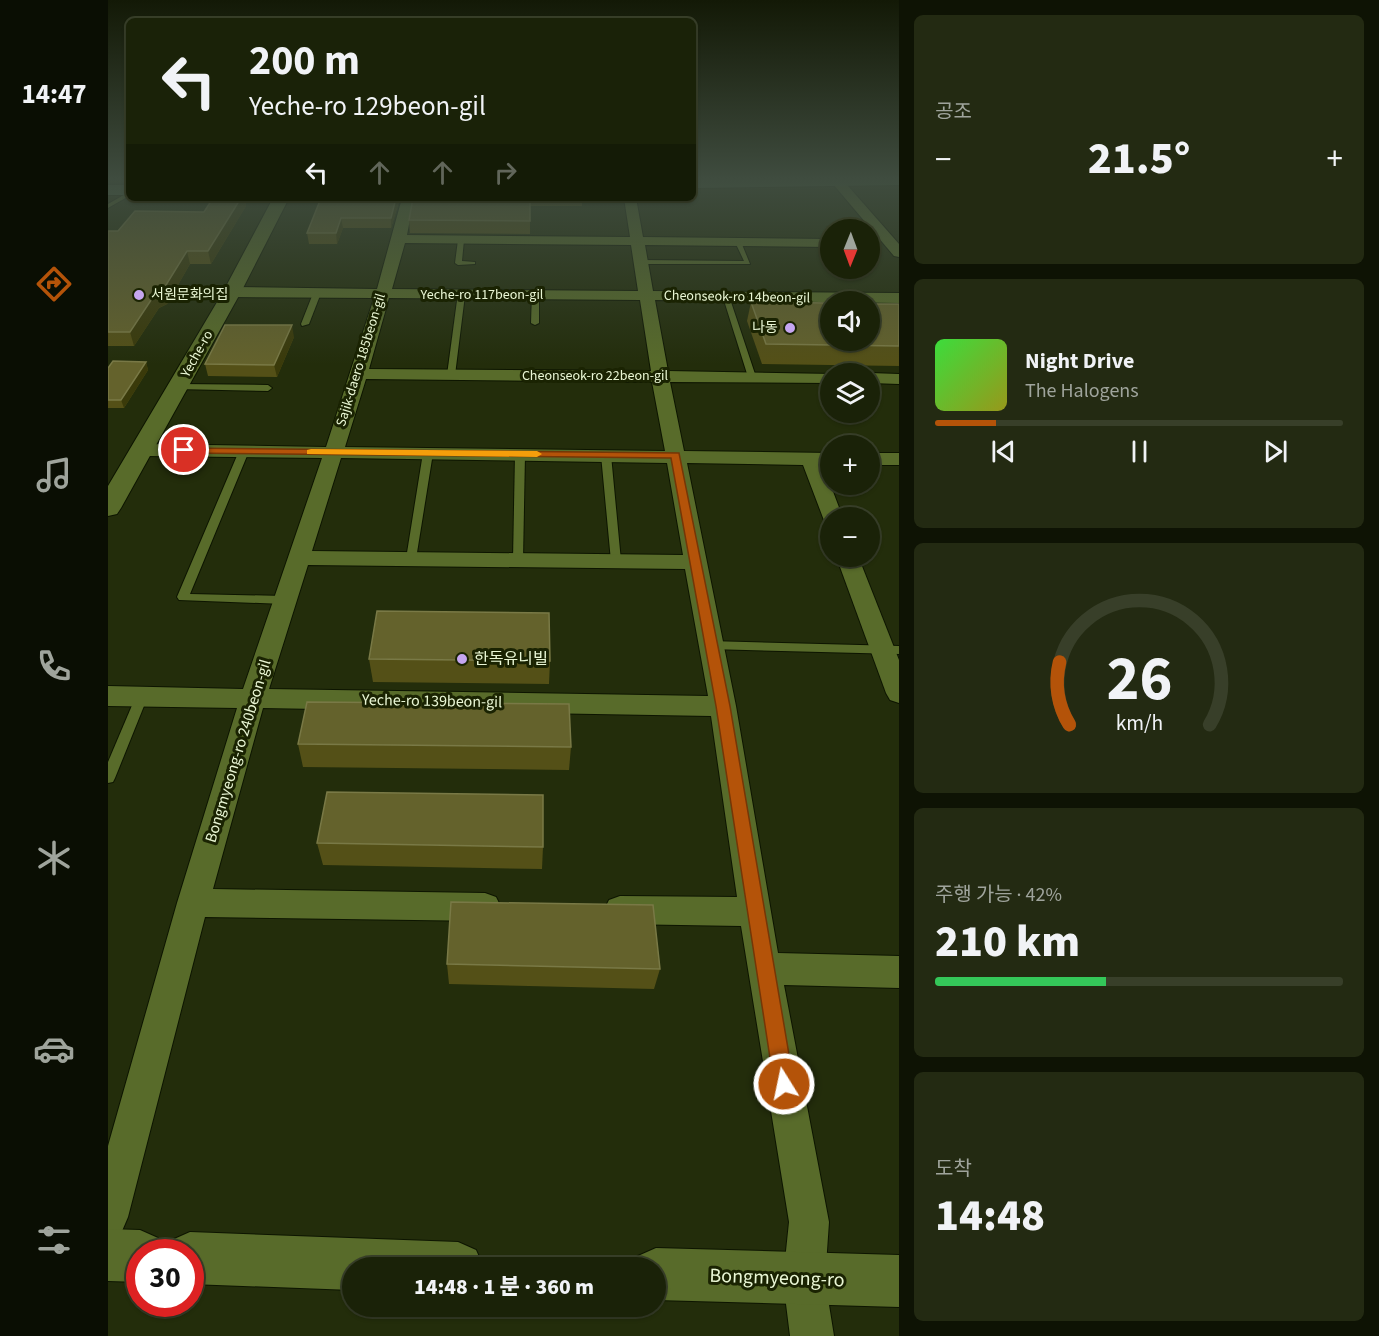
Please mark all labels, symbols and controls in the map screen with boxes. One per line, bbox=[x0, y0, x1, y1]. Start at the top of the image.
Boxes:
text: 200 m bbox=[249, 31, 360, 91]
icon: left bbox=[150, 42, 228, 120]
text: 14:47 bbox=[21, 75, 87, 114]
text: Yeche-ro 129beon-gil bbox=[249, 87, 486, 126]
text: 공조 bbox=[935, 98, 972, 126]
text: 21.5° bbox=[1088, 127, 1190, 191]
text: − bbox=[935, 136, 951, 183]
text: + bbox=[1327, 136, 1343, 183]
icon: left bbox=[300, 156, 333, 189]
icon: ahead bbox=[363, 156, 396, 189]
icon: ahead bbox=[426, 156, 459, 189]
icon: right bbox=[489, 156, 522, 189]
north arrow bbox=[820, 219, 880, 279]
map controls bbox=[820, 219, 880, 567]
icon: directions bbox=[33, 263, 75, 305]
place label: 서원문화의집 bbox=[151, 285, 228, 305]
street label: Yeche-ro 117beon-gil bbox=[420, 285, 544, 305]
street label: Cheonseok-ro 14beon-gil bbox=[664, 286, 811, 308]
marker: 서원문화의집 bbox=[132, 288, 146, 302]
street label: Sajik-daero 185beon-gil bbox=[331, 291, 391, 429]
button: sound bbox=[820, 291, 880, 351]
place label: 나동 bbox=[752, 318, 778, 338]
marker: 나동 bbox=[783, 321, 797, 335]
street label: Yeche-ro bbox=[175, 327, 218, 382]
text: Night Drive bbox=[1025, 345, 1134, 377]
button: layers bbox=[820, 363, 880, 423]
street label: Cheonseok-ro 22beon-gil bbox=[522, 366, 669, 386]
text: The Halogens bbox=[1025, 377, 1139, 405]
pin bbox=[158, 424, 209, 475]
icon: arrive bbox=[167, 433, 200, 466]
button: + bbox=[820, 435, 880, 495]
icon: previous bbox=[987, 435, 1020, 468]
icon: pause bbox=[1123, 435, 1156, 468]
icon: next bbox=[1259, 435, 1292, 468]
icon: music bbox=[33, 454, 75, 496]
button: − bbox=[820, 507, 880, 567]
text: 26 bbox=[1106, 635, 1172, 724]
icon: phone bbox=[33, 645, 75, 687]
place label: 한독유니빌 bbox=[474, 648, 548, 670]
marker: 한독유니빌 bbox=[455, 652, 469, 666]
street label: Bongmyeong-ro 240beon-gil bbox=[200, 657, 276, 845]
street label: Yeche-ro 139beon-gil bbox=[361, 689, 502, 713]
text: km/h bbox=[1115, 708, 1163, 739]
icon: climate bbox=[33, 837, 75, 879]
text: 주행 가능 · 42% bbox=[935, 881, 1062, 909]
text: 210 km bbox=[935, 910, 1080, 974]
icon: car bbox=[33, 1028, 75, 1070]
position arrow bbox=[752, 1052, 816, 1116]
text: 도착 bbox=[935, 1155, 972, 1183]
text: 14:48 bbox=[935, 1184, 1045, 1248]
icon: filters bbox=[33, 1219, 75, 1261]
speed limit sign: 30 bbox=[126, 1239, 204, 1317]
street label: Bongmyeong-ro bbox=[709, 1262, 845, 1294]
text: 14:48 · 1 분 · 360 m bbox=[414, 1271, 594, 1303]

